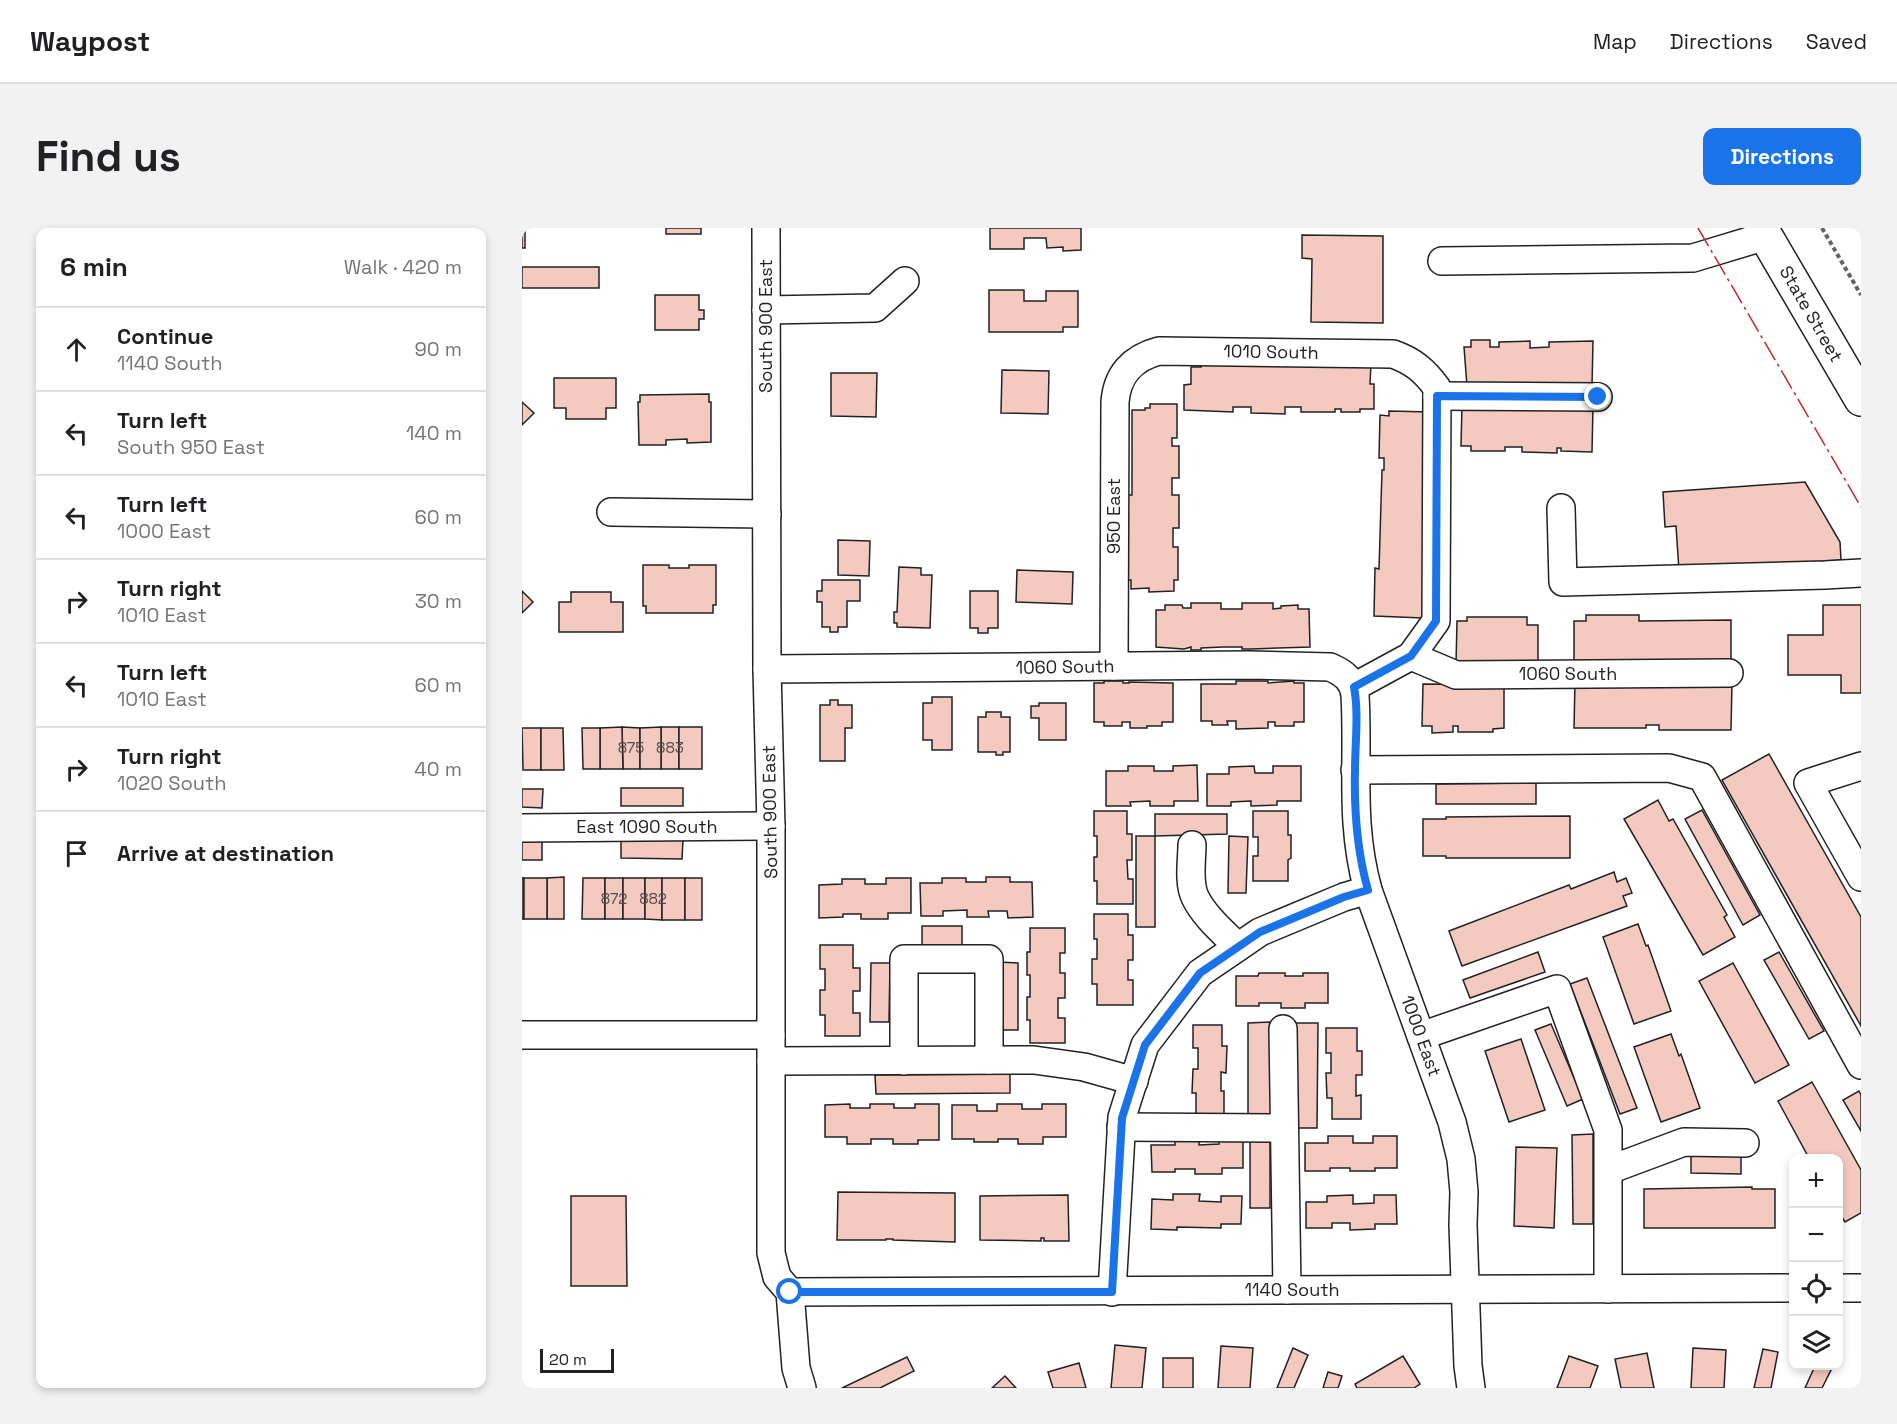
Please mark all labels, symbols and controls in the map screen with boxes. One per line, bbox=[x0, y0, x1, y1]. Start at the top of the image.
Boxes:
text: Waypost bbox=[30, 23, 150, 59]
text: Map bbox=[1593, 28, 1637, 55]
text: Directions bbox=[1670, 28, 1773, 55]
text: Saved bbox=[1806, 28, 1867, 55]
button: Directions bbox=[1703, 128, 1861, 185]
text: Find us bbox=[36, 130, 181, 183]
text: 6 min bbox=[60, 250, 128, 284]
text: Walk · 420 m bbox=[344, 254, 462, 280]
street label: South 900 East bbox=[754, 259, 777, 393]
street label: State Street bbox=[1775, 262, 1848, 366]
text: Continue bbox=[117, 322, 213, 350]
icon: ahead bbox=[60, 333, 93, 366]
text: 90 m bbox=[415, 336, 462, 362]
street label: 1010 South bbox=[1223, 339, 1319, 364]
text: 1140 South bbox=[117, 350, 223, 376]
route end bbox=[1584, 383, 1610, 409]
text: Turn left bbox=[117, 406, 207, 434]
icon: left bbox=[60, 417, 93, 450]
text: 140 m bbox=[406, 420, 462, 446]
text: South 950 East bbox=[117, 434, 265, 460]
street label: 950 East bbox=[1102, 478, 1125, 554]
text: Turn left bbox=[117, 490, 207, 518]
icon: left bbox=[60, 501, 93, 534]
text: 60 m bbox=[415, 504, 462, 530]
text: 1000 East bbox=[117, 518, 211, 544]
text: Turn right bbox=[117, 574, 222, 602]
icon: right bbox=[60, 585, 93, 618]
text: 30 m bbox=[415, 588, 462, 614]
text: 1010 East bbox=[117, 602, 207, 628]
street label: 1060 South bbox=[1015, 654, 1115, 679]
text: Turn left bbox=[117, 658, 207, 686]
street label: 1060 South bbox=[1519, 662, 1617, 685]
icon: left bbox=[60, 669, 93, 702]
text: 60 m bbox=[415, 672, 462, 698]
text: 1010 East bbox=[117, 686, 207, 712]
house number: 875 bbox=[618, 738, 644, 757]
house number: 883 bbox=[656, 738, 684, 757]
text: Turn right bbox=[117, 742, 222, 770]
street label: South 900 East bbox=[757, 745, 782, 879]
icon: right bbox=[60, 753, 93, 786]
text: 40 m bbox=[414, 756, 462, 782]
text: 1020 South bbox=[117, 770, 227, 796]
street label: East 1090 South bbox=[576, 815, 718, 838]
icon: arrive bbox=[60, 837, 93, 870]
text: Arrive at destination bbox=[117, 839, 334, 867]
house number: 872 bbox=[601, 889, 627, 908]
house number: 882 bbox=[639, 889, 667, 908]
street label: 1000 East bbox=[1396, 992, 1447, 1080]
map controls bbox=[1789, 1154, 1843, 1370]
button: + bbox=[1789, 1154, 1843, 1208]
button: − bbox=[1789, 1208, 1843, 1262]
button: locate bbox=[1789, 1262, 1843, 1316]
route start bbox=[776, 1278, 802, 1304]
street label: 1140 South bbox=[1245, 1278, 1339, 1301]
button: layers bbox=[1789, 1316, 1843, 1370]
scale bar bbox=[540, 1346, 614, 1374]
text: 20 m bbox=[549, 1349, 587, 1370]

